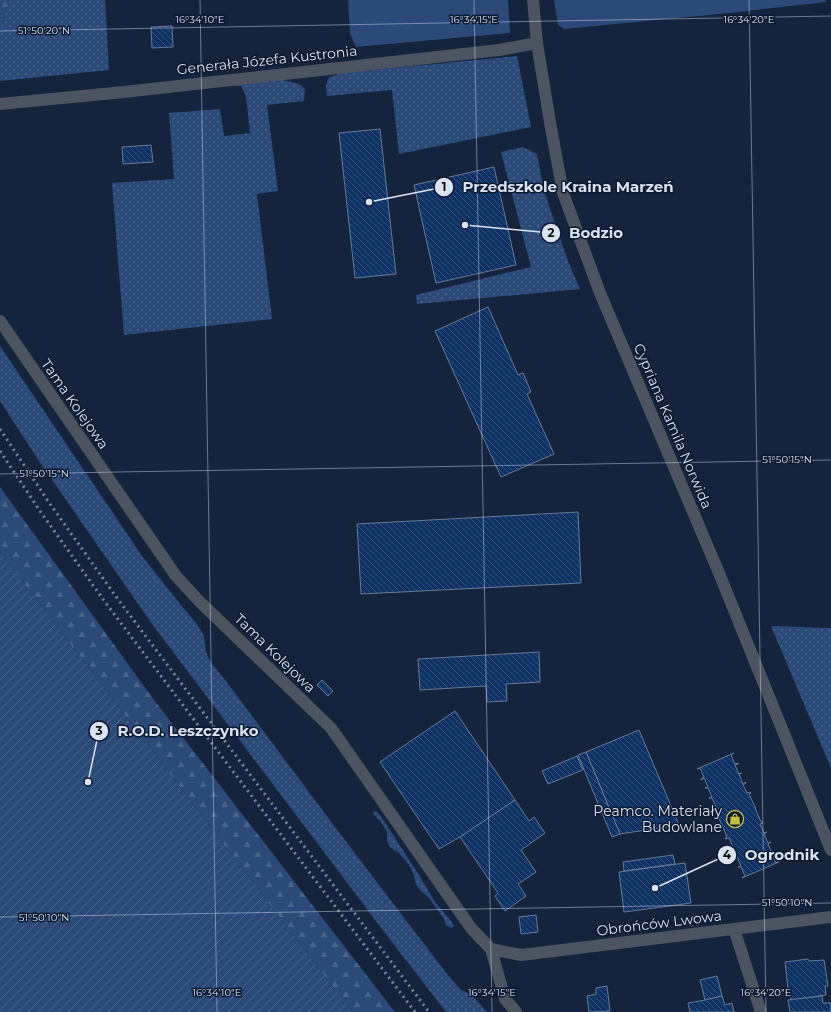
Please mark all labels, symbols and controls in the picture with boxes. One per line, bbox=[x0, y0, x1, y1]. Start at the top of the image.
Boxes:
text: 16°34'10"E bbox=[175, 13, 225, 26]
text: 16°34'15"E bbox=[450, 13, 498, 26]
text: 16°34'20"E bbox=[724, 13, 775, 26]
text: 51°50'20"N bbox=[18, 24, 70, 37]
street label: Generała Józefa Kustronia bbox=[176, 42, 358, 78]
callout: Przedszkole Kraina Marzeń bbox=[434, 174, 681, 201]
text: Przedszkole Kraina Marzeń bbox=[462, 177, 674, 196]
text: 1 bbox=[442, 179, 446, 194]
callout: Bodzio bbox=[541, 219, 631, 246]
text: Bodzio bbox=[569, 223, 623, 242]
text: 2 bbox=[547, 225, 555, 240]
street label: Cypriana Kamila Norwida bbox=[630, 341, 716, 511]
street label: Tama Kolejowa bbox=[37, 355, 113, 453]
text: 51°50'15"N bbox=[762, 453, 812, 466]
text: 51°50'15"N bbox=[19, 467, 69, 480]
street label: Tama Kolejowa bbox=[231, 610, 319, 696]
callout: R.O.D. Leszczynko bbox=[89, 717, 267, 744]
text: R.O.D. Leszczynko bbox=[117, 721, 259, 740]
text: 3 bbox=[94, 723, 103, 738]
place label: Peamco. Materiały Budowlane bbox=[593, 802, 722, 836]
shop icon: Peamco. Materiały Budowlane bbox=[725, 809, 745, 829]
callout: Ogrodnik bbox=[717, 841, 828, 868]
text: Ogrodnik bbox=[745, 845, 819, 864]
text: 4 bbox=[723, 847, 732, 862]
text: 51°50'10"N bbox=[762, 896, 812, 909]
street label: Obrońców Lwowa bbox=[595, 906, 723, 940]
text: 51°50'10"N bbox=[19, 911, 69, 924]
text: 16°34'10"E bbox=[192, 986, 242, 999]
text: 16°34'15"E bbox=[468, 986, 516, 999]
text: 16°34'20"E bbox=[741, 986, 792, 999]

